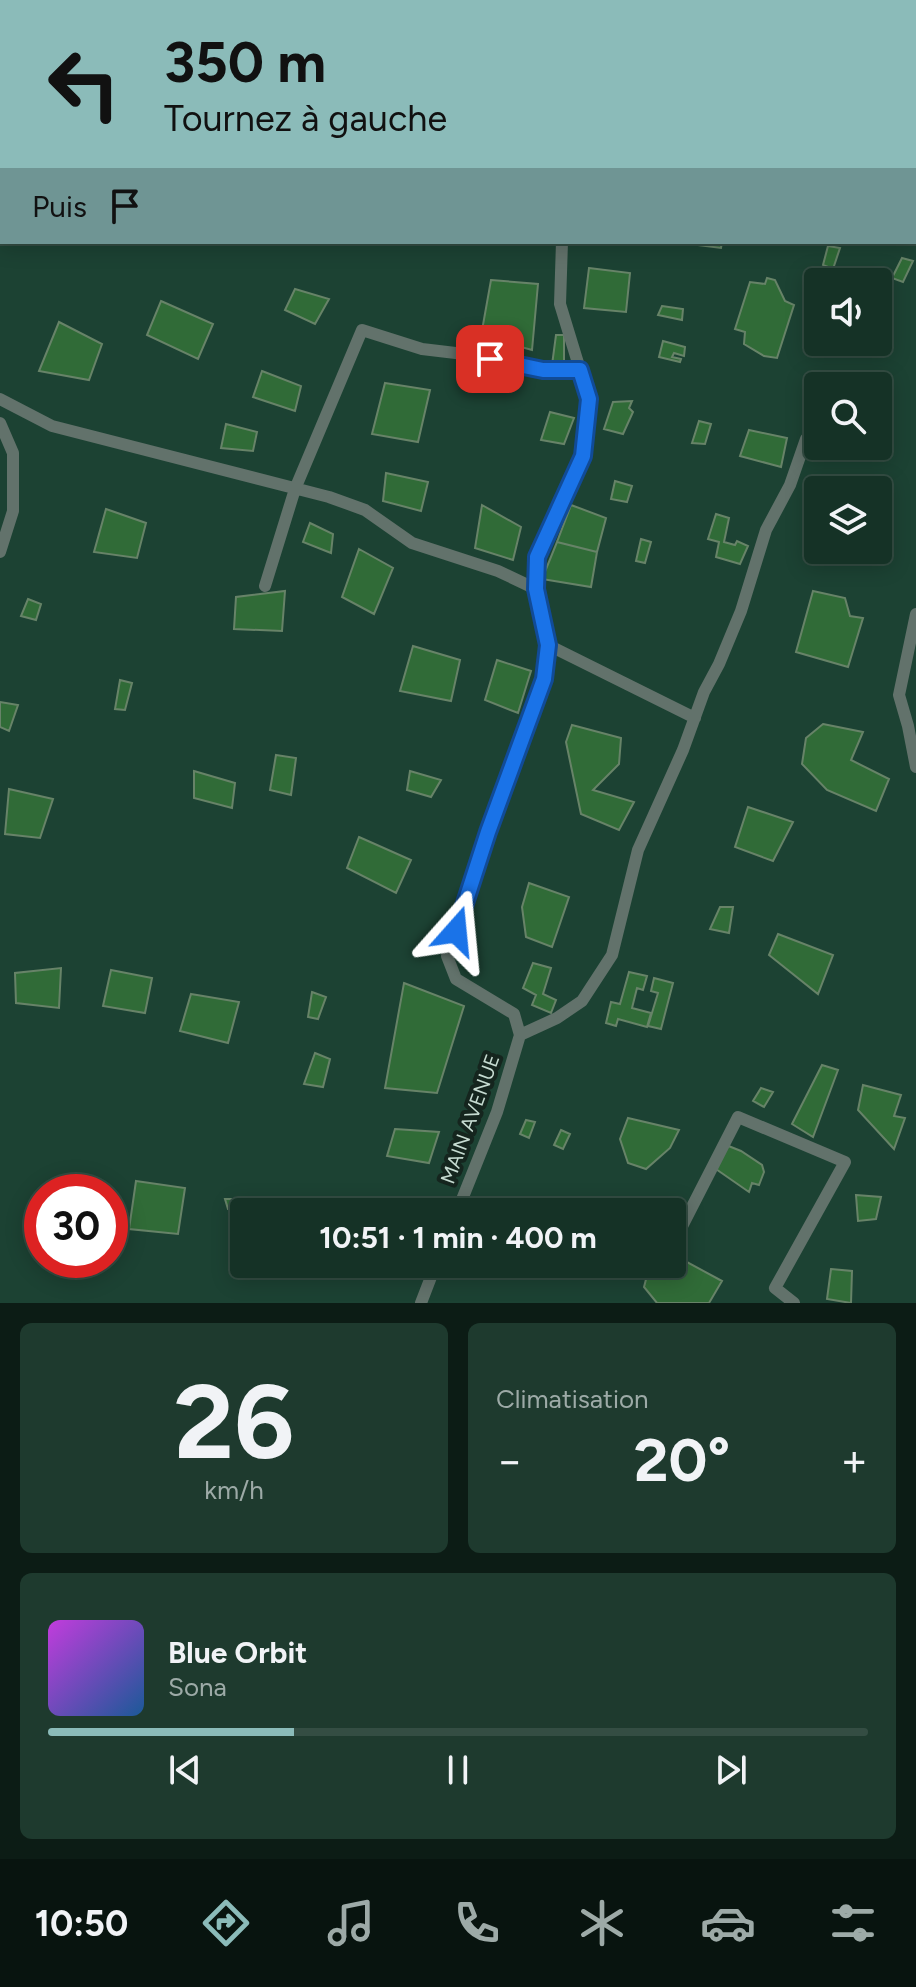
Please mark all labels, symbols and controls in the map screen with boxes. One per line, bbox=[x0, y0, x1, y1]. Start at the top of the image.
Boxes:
text: 350 m bbox=[164, 29, 326, 96]
icon: left bbox=[32, 32, 136, 136]
text: Tournez à gauche bbox=[164, 97, 447, 140]
icon: arrive bbox=[103, 184, 147, 228]
text: Puis bbox=[32, 188, 87, 225]
map controls bbox=[804, 268, 892, 564]
button: sound bbox=[804, 268, 892, 356]
pin bbox=[456, 325, 524, 393]
icon: arrive bbox=[468, 337, 512, 381]
button: search bbox=[804, 372, 892, 460]
button: layers bbox=[804, 476, 892, 564]
position arrow bbox=[414, 889, 498, 973]
street label: MAIN AVENUE bbox=[435, 1051, 505, 1187]
speed limit sign: 30 bbox=[24, 1174, 128, 1278]
text: 10:51 · 1 min · 400 m bbox=[319, 1219, 597, 1256]
text: 26 bbox=[174, 1359, 294, 1484]
text: Climatisation bbox=[496, 1383, 649, 1415]
text: 20° bbox=[634, 1424, 730, 1496]
text: − bbox=[496, 1434, 523, 1487]
text: + bbox=[841, 1434, 868, 1487]
text: km/h bbox=[204, 1474, 264, 1506]
text: Blue Orbit bbox=[168, 1634, 307, 1671]
text: Sona bbox=[168, 1671, 227, 1703]
icon: previous bbox=[163, 1748, 207, 1792]
icon: pause bbox=[436, 1748, 480, 1792]
icon: next bbox=[709, 1748, 753, 1792]
icon: directions bbox=[198, 1895, 254, 1951]
icon: music bbox=[323, 1895, 379, 1951]
icon: phone bbox=[449, 1895, 505, 1951]
icon: climate bbox=[574, 1895, 630, 1951]
icon: car bbox=[700, 1895, 756, 1951]
icon: filters bbox=[825, 1895, 881, 1951]
text: 10:50 bbox=[35, 1902, 128, 1945]

